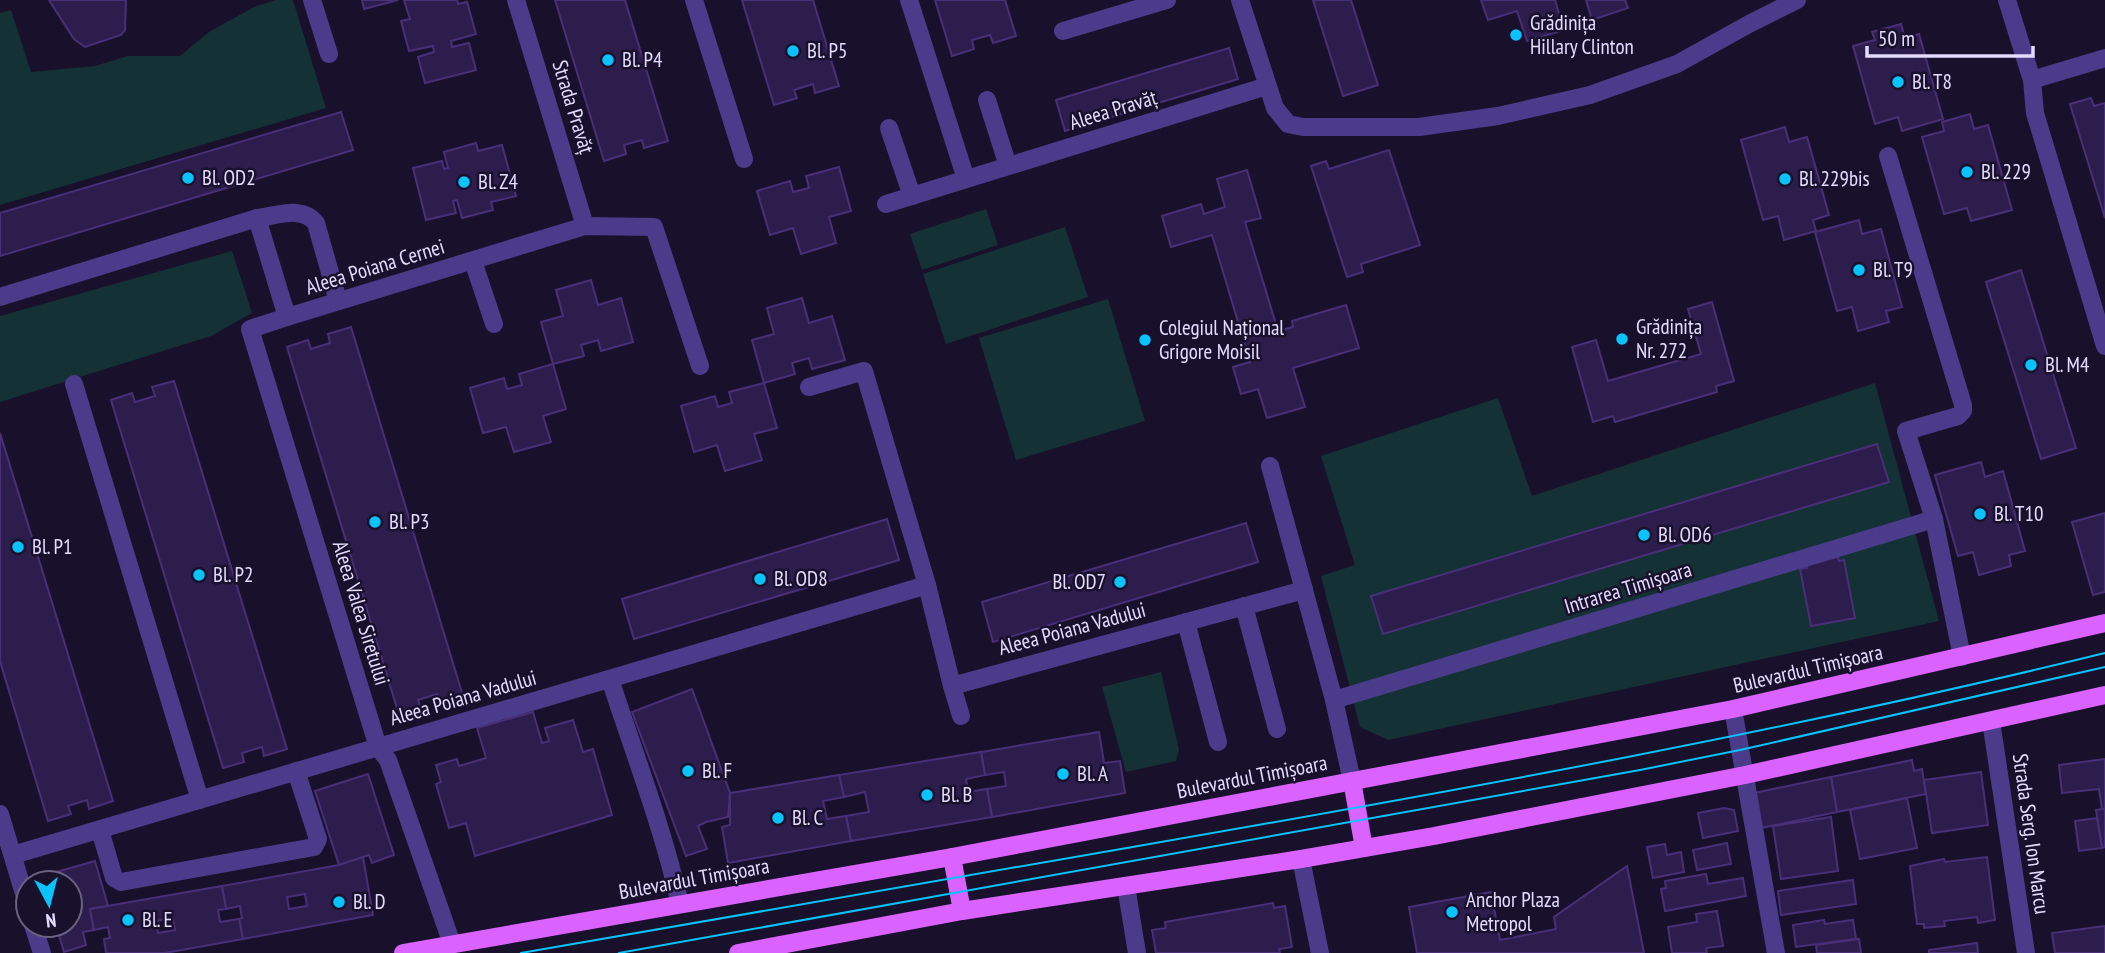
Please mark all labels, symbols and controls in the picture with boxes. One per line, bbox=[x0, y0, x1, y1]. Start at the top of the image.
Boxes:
place label: Grădinița Hillary Clinton bbox=[1530, 9, 1634, 60]
scale bar bbox=[1867, 14, 2033, 58]
text: 50 m bbox=[1878, 25, 1915, 52]
marker: Grădinița Hillary Clinton bbox=[1508, 27, 1524, 43]
place label: Bl. P5 bbox=[807, 37, 848, 64]
marker: Bl. P5 bbox=[785, 43, 801, 59]
place label: Bl. P4 bbox=[622, 46, 663, 73]
marker: Bl. P4 bbox=[600, 52, 616, 68]
street label: Strada Pravăț bbox=[546, 57, 601, 157]
place label: Bl. T8 bbox=[1912, 68, 1952, 95]
marker: Bl. T8 bbox=[1890, 74, 1906, 90]
street label: Aleea Pravăț bbox=[1066, 83, 1160, 136]
place label: Bl. 229 bbox=[1981, 158, 2031, 185]
place label: Bl. OD2 bbox=[202, 164, 256, 191]
marker: Bl. 229 bbox=[1959, 164, 1975, 180]
place label: Bl. 229bis bbox=[1799, 165, 1870, 192]
place label: Bl. Z4 bbox=[478, 168, 518, 195]
marker: Bl. OD2 bbox=[180, 170, 196, 186]
marker: Bl. 229bis bbox=[1777, 171, 1793, 187]
marker: Bl. Z4 bbox=[456, 174, 472, 190]
street label: Aleea Poiana Cernei bbox=[302, 233, 448, 300]
place label: Bl. T9 bbox=[1873, 256, 1913, 283]
marker: Bl. T9 bbox=[1851, 262, 1867, 278]
place label: Grădinița Nr. 272 bbox=[1636, 313, 1702, 364]
place label: Colegiul Național Grigore Moisil bbox=[1159, 314, 1284, 365]
marker: Grădinița Nr. 272 bbox=[1614, 331, 1630, 347]
marker: Colegiul Național Grigore Moisil bbox=[1137, 332, 1153, 348]
place label: Bl. M4 bbox=[2045, 351, 2090, 378]
marker: Bl. M4 bbox=[2023, 357, 2039, 373]
place label: Bl. T10 bbox=[1994, 500, 2043, 527]
marker: Bl. T10 bbox=[1972, 506, 1988, 522]
place label: Bl. P3 bbox=[389, 508, 430, 535]
marker: Bl. P3 bbox=[367, 514, 383, 530]
place label: Bl. OD6 bbox=[1658, 521, 1712, 548]
marker: Bl. OD6 bbox=[1636, 527, 1652, 543]
place label: Bl. P1 bbox=[32, 533, 73, 560]
street label: Aleea Valea Siretului bbox=[327, 537, 396, 688]
marker: Bl. P1 bbox=[10, 539, 26, 555]
street label: Intrarea Timișoara bbox=[1561, 555, 1695, 620]
place label: Bl. P2 bbox=[213, 561, 254, 588]
place label: Bl. OD8 bbox=[774, 565, 828, 592]
marker: Bl. P2 bbox=[191, 567, 207, 583]
place label: Bl. OD7 bbox=[1052, 568, 1106, 595]
marker: Bl. OD8 bbox=[752, 571, 768, 587]
marker: Bl. OD7 bbox=[1112, 574, 1128, 590]
street label: Aleea Poiana Vadului bbox=[995, 596, 1148, 661]
street label: Bulevardul Timișoara bbox=[1731, 638, 1885, 699]
street label: Aleea Poiana Vadului bbox=[386, 664, 539, 731]
street label: Bulevardul Timișoara bbox=[1175, 749, 1329, 804]
street label: Strada Serg. Ion Marcu bbox=[2007, 752, 2056, 916]
place label: Bl. F bbox=[702, 757, 732, 784]
place label: Bl. A bbox=[1077, 760, 1108, 787]
marker: Bl. F bbox=[680, 763, 696, 779]
marker: Bl. A bbox=[1055, 766, 1071, 782]
place label: Bl. B bbox=[941, 781, 972, 808]
marker: Bl. B bbox=[919, 787, 935, 803]
place label: Bl. C bbox=[792, 804, 824, 831]
marker: Bl. C bbox=[770, 810, 786, 826]
street label: Bulevardul Timișoara bbox=[617, 852, 771, 905]
north arrow bbox=[14, 869, 84, 939]
place label: Anchor Plaza Metropol bbox=[1466, 886, 1560, 937]
place label: Bl. D bbox=[353, 888, 386, 915]
marker: Bl. D bbox=[331, 894, 347, 910]
marker: Anchor Plaza Metropol bbox=[1444, 904, 1460, 920]
place label: Bl. E bbox=[142, 906, 173, 933]
text: N bbox=[45, 908, 58, 933]
marker: Bl. E bbox=[120, 912, 136, 928]

